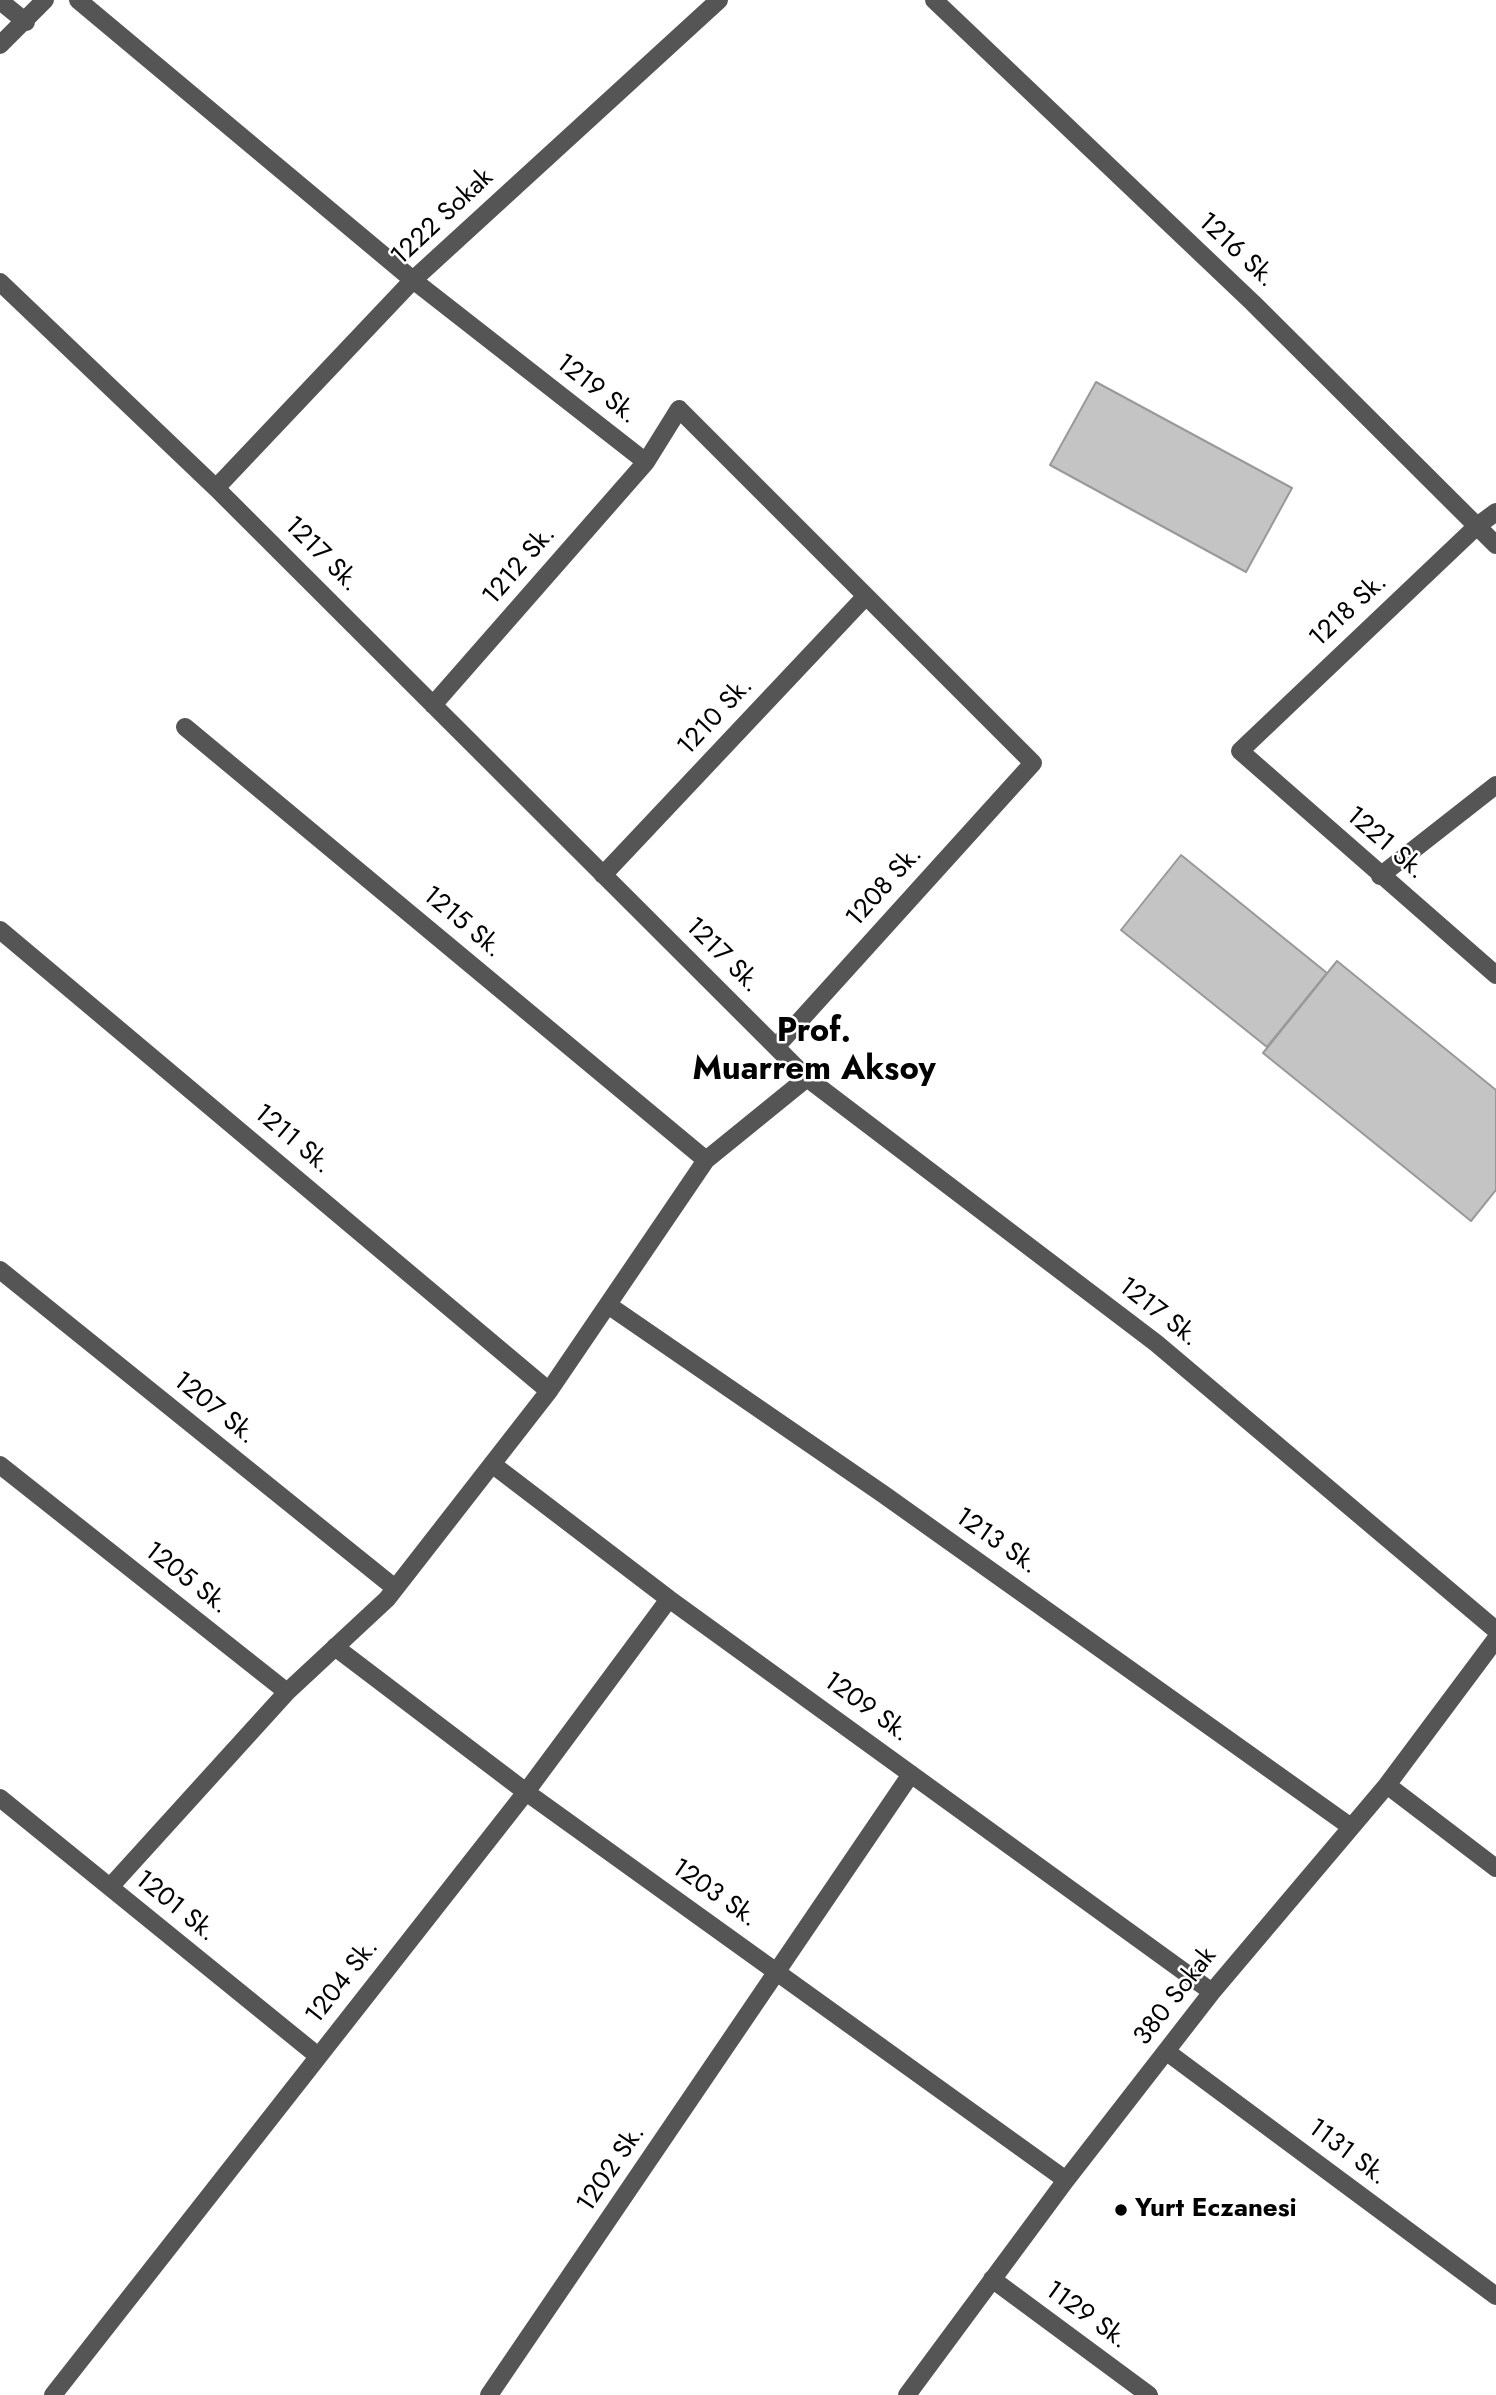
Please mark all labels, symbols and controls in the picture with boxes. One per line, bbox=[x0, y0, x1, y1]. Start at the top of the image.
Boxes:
street label: 1222 Sokak bbox=[386, 163, 500, 273]
street label: 1216 Sk. bbox=[1191, 207, 1281, 295]
street label: 1219 Sk. bbox=[549, 348, 643, 432]
street label: 1217 Sk. bbox=[277, 511, 365, 599]
street label: 1212 Sk. bbox=[477, 520, 563, 612]
street label: 1218 Sk. bbox=[1304, 567, 1394, 655]
street label: 1210 Sk. bbox=[672, 671, 760, 763]
street label: 1221 Sk. bbox=[1339, 801, 1431, 887]
street label: 1208 Sk. bbox=[840, 840, 930, 934]
street label: 1215 Sk. bbox=[416, 881, 508, 965]
street label: 1217 Sk. bbox=[678, 912, 766, 1000]
district label: Prof. Muarrem Aksoy bbox=[692, 1013, 936, 1091]
street label: 1211 Sk. bbox=[247, 1098, 337, 1182]
street label: 1217 Sk. bbox=[1111, 1272, 1205, 1354]
street label: 1207 Sk. bbox=[166, 1366, 262, 1452]
street label: 1213 Sk. bbox=[948, 1502, 1044, 1582]
street label: 1205 Sk. bbox=[137, 1536, 235, 1622]
street label: 1209 Sk. bbox=[817, 1666, 915, 1750]
street label: 1203 Sk. bbox=[665, 1853, 763, 1935]
street label: 1201 Sk. bbox=[128, 1865, 222, 1949]
street label: 1204 Sk. bbox=[300, 1933, 386, 2031]
street label: 380 Sokak bbox=[1128, 1942, 1224, 2052]
street label: 1131 Sk. bbox=[1301, 2113, 1393, 2193]
street label: 1202 Sk. bbox=[571, 2119, 653, 2219]
place label: Yurt Eczanesi bbox=[1135, 2194, 1297, 2226]
marker: Yurt Eczanesi bbox=[1113, 2202, 1129, 2218]
street label: 1129 Sk. bbox=[1038, 2275, 1134, 2357]

